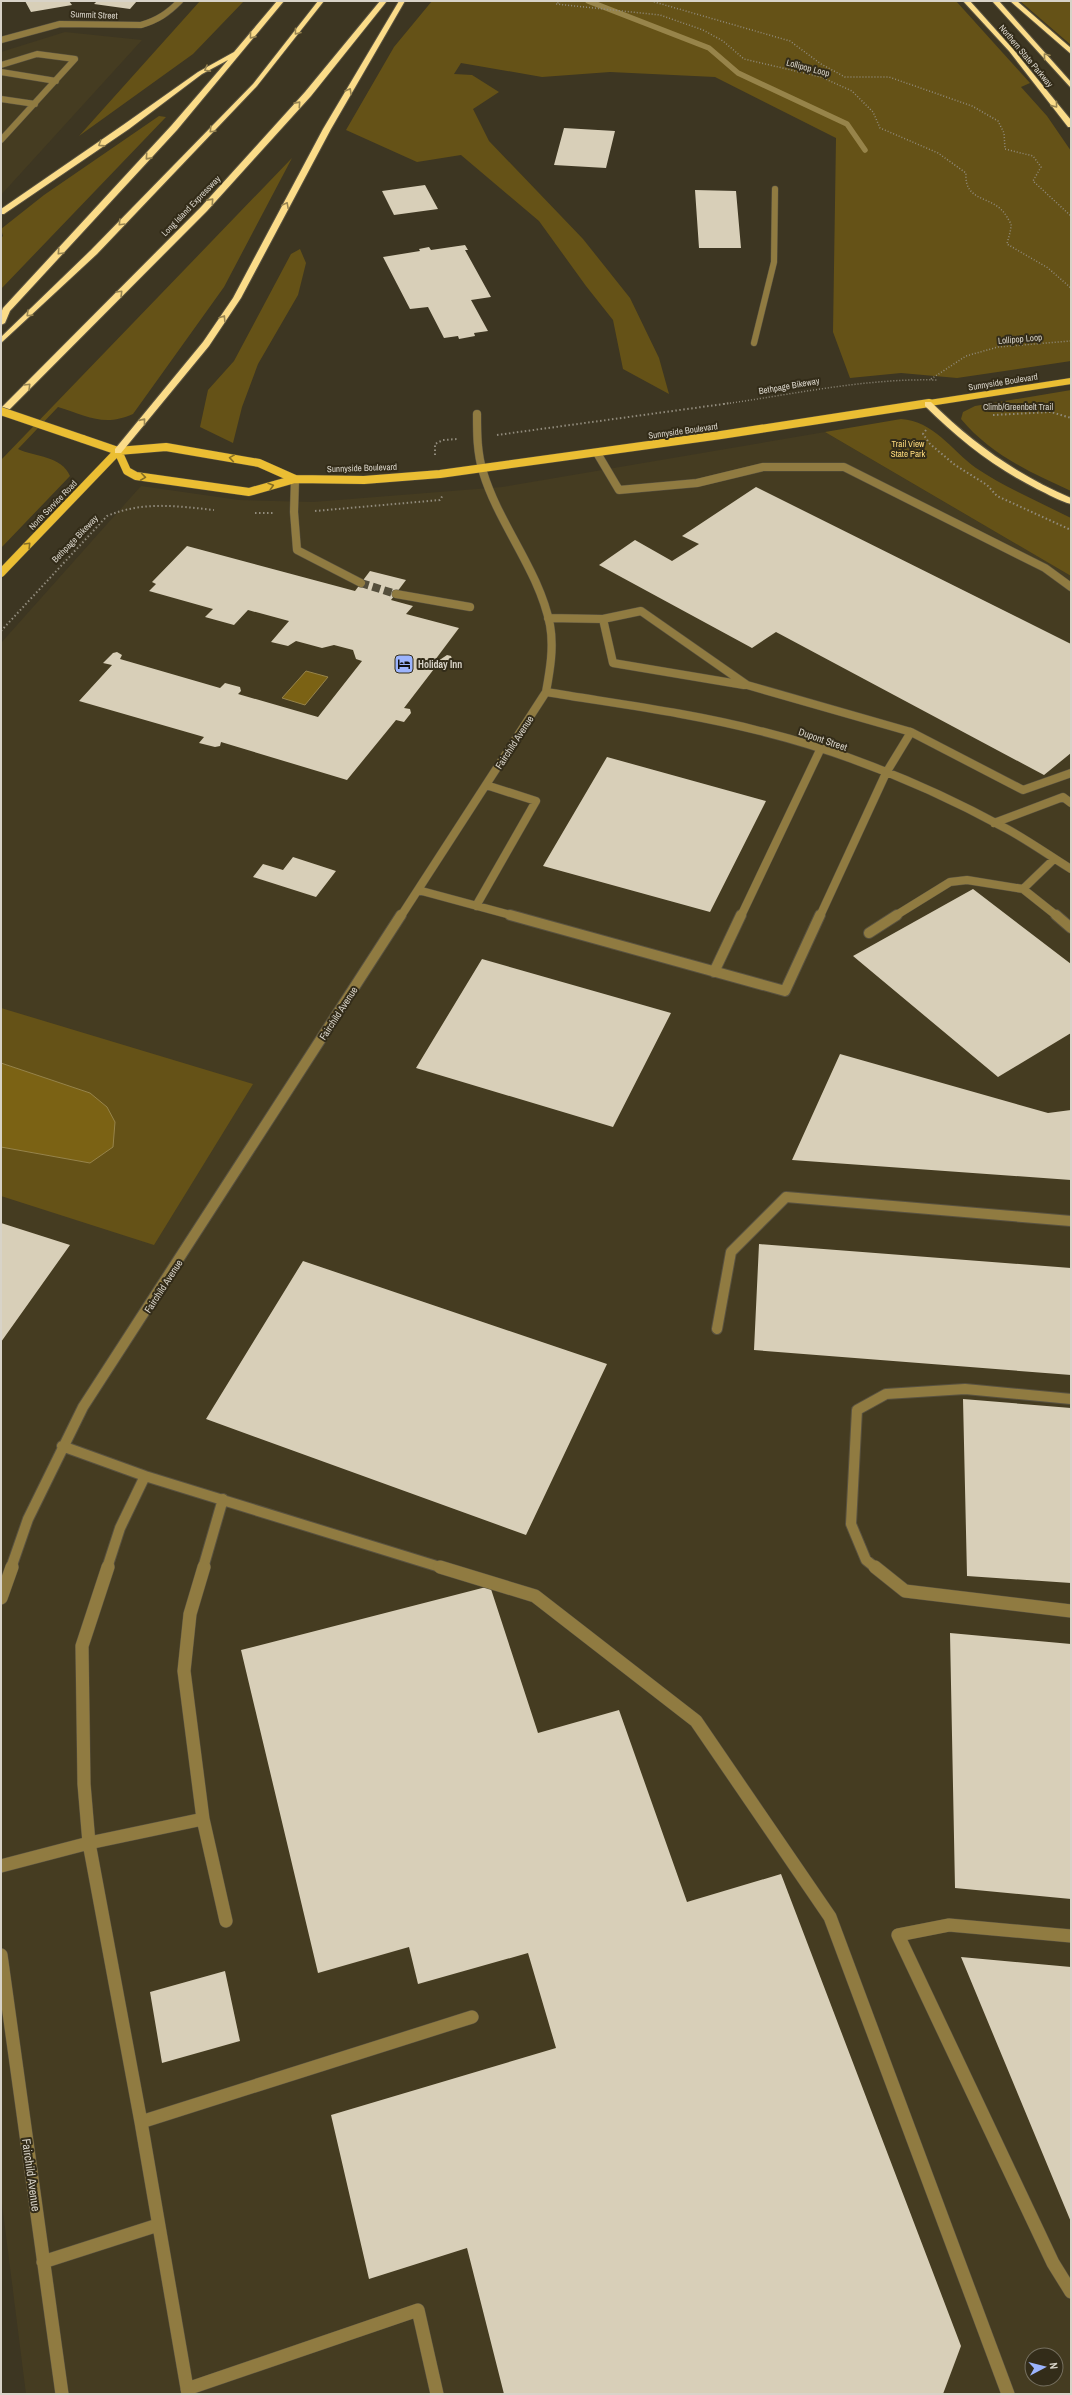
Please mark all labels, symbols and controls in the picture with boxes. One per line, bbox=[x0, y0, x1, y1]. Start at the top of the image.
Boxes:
street label: Summit Street bbox=[70, 8, 118, 22]
street label: Northern State Parkway bbox=[996, 22, 1056, 90]
one-way arrow bbox=[294, 27, 301, 34]
one-way arrow bbox=[250, 32, 257, 39]
one-way arrow bbox=[1043, 53, 1050, 61]
street label: Lollipop Loop bbox=[785, 56, 831, 80]
one-way arrow bbox=[204, 64, 211, 71]
one-way arrow bbox=[345, 88, 352, 95]
one-way arrow bbox=[1050, 100, 1057, 108]
one-way arrow bbox=[294, 102, 301, 109]
one-way arrow bbox=[209, 125, 217, 133]
one-way arrow bbox=[98, 139, 105, 147]
one-way arrow bbox=[145, 152, 152, 159]
street label: Long Island Expressway bbox=[159, 173, 223, 239]
one-way arrow bbox=[206, 198, 213, 205]
one-way arrow bbox=[282, 202, 289, 209]
one-way arrow bbox=[118, 218, 126, 226]
one-way arrow bbox=[58, 248, 65, 255]
one-way arrow bbox=[115, 290, 123, 298]
one-way arrow bbox=[26, 310, 34, 317]
one-way arrow bbox=[218, 315, 226, 322]
street label: Lollipop Loop bbox=[997, 331, 1043, 347]
street label: Sunnyside Boulevard bbox=[967, 371, 1039, 393]
street label: Bethpage Bikeway bbox=[758, 375, 821, 397]
one-way arrow bbox=[24, 383, 31, 391]
street label: Climb/Greenbelt Trail bbox=[983, 401, 1053, 413]
one-way arrow bbox=[139, 418, 146, 425]
street label: Sunnyside Boulevard bbox=[647, 420, 719, 442]
park label: Trail View State Park bbox=[891, 438, 926, 460]
one-way arrow bbox=[229, 454, 235, 463]
street label: Sunnyside Boulevard bbox=[327, 461, 397, 475]
one-way arrow bbox=[140, 472, 146, 481]
street label: North Service Road bbox=[26, 478, 80, 532]
one-way arrow bbox=[267, 482, 274, 491]
street label: Bethpage Bikeway bbox=[49, 512, 101, 565]
one-way arrow bbox=[23, 542, 31, 550]
hotel icon: Holiday Inn bbox=[393, 653, 415, 675]
place label: Holiday Inn bbox=[418, 658, 462, 671]
street label: Fairchild Avenue bbox=[492, 713, 537, 771]
street label: Dupont Street bbox=[797, 725, 850, 754]
street label: Fairchild Avenue bbox=[316, 984, 361, 1042]
street label: Fairchild Avenue bbox=[141, 1257, 186, 1315]
street label: Fairchild Avenue bbox=[18, 2138, 44, 2212]
north arrow bbox=[1024, 2347, 1064, 2387]
text: N bbox=[1047, 2362, 1061, 2370]

